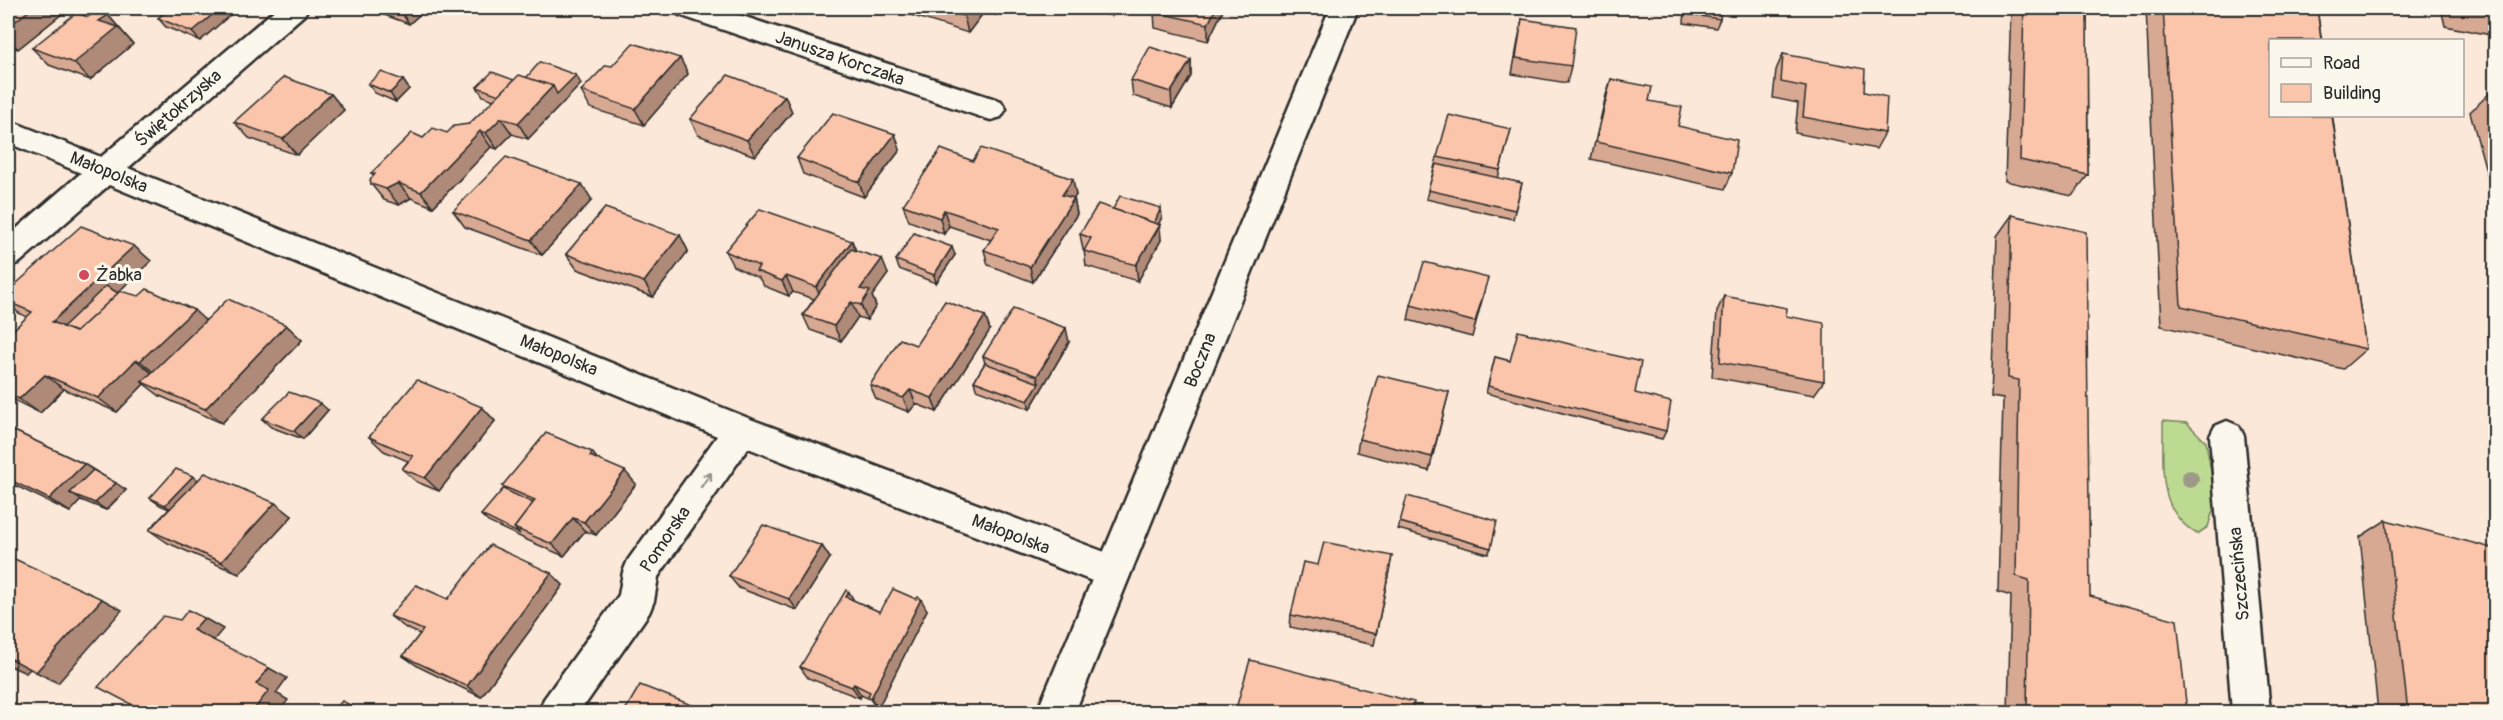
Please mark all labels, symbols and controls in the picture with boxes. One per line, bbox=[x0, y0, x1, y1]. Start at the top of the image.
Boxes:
street label: Janusza Korczaka bbox=[772, 26, 907, 91]
legend bbox=[2269, 39, 2464, 117]
text: Road bbox=[2323, 52, 2360, 75]
street label: Świętokrzyska bbox=[130, 64, 226, 152]
text: Building bbox=[2323, 82, 2381, 105]
street label: Małopolska bbox=[66, 146, 151, 198]
place label: Żabka bbox=[96, 264, 142, 287]
marker: Żabka bbox=[77, 268, 91, 282]
street label: Małopolska bbox=[516, 329, 601, 381]
street label: Boczna bbox=[1179, 329, 1222, 391]
one-way arrow bbox=[700, 472, 712, 488]
street label: Pomorska bbox=[635, 502, 696, 577]
street label: Małopolska bbox=[968, 509, 1053, 560]
street label: Szczecińska bbox=[2224, 526, 2255, 622]

